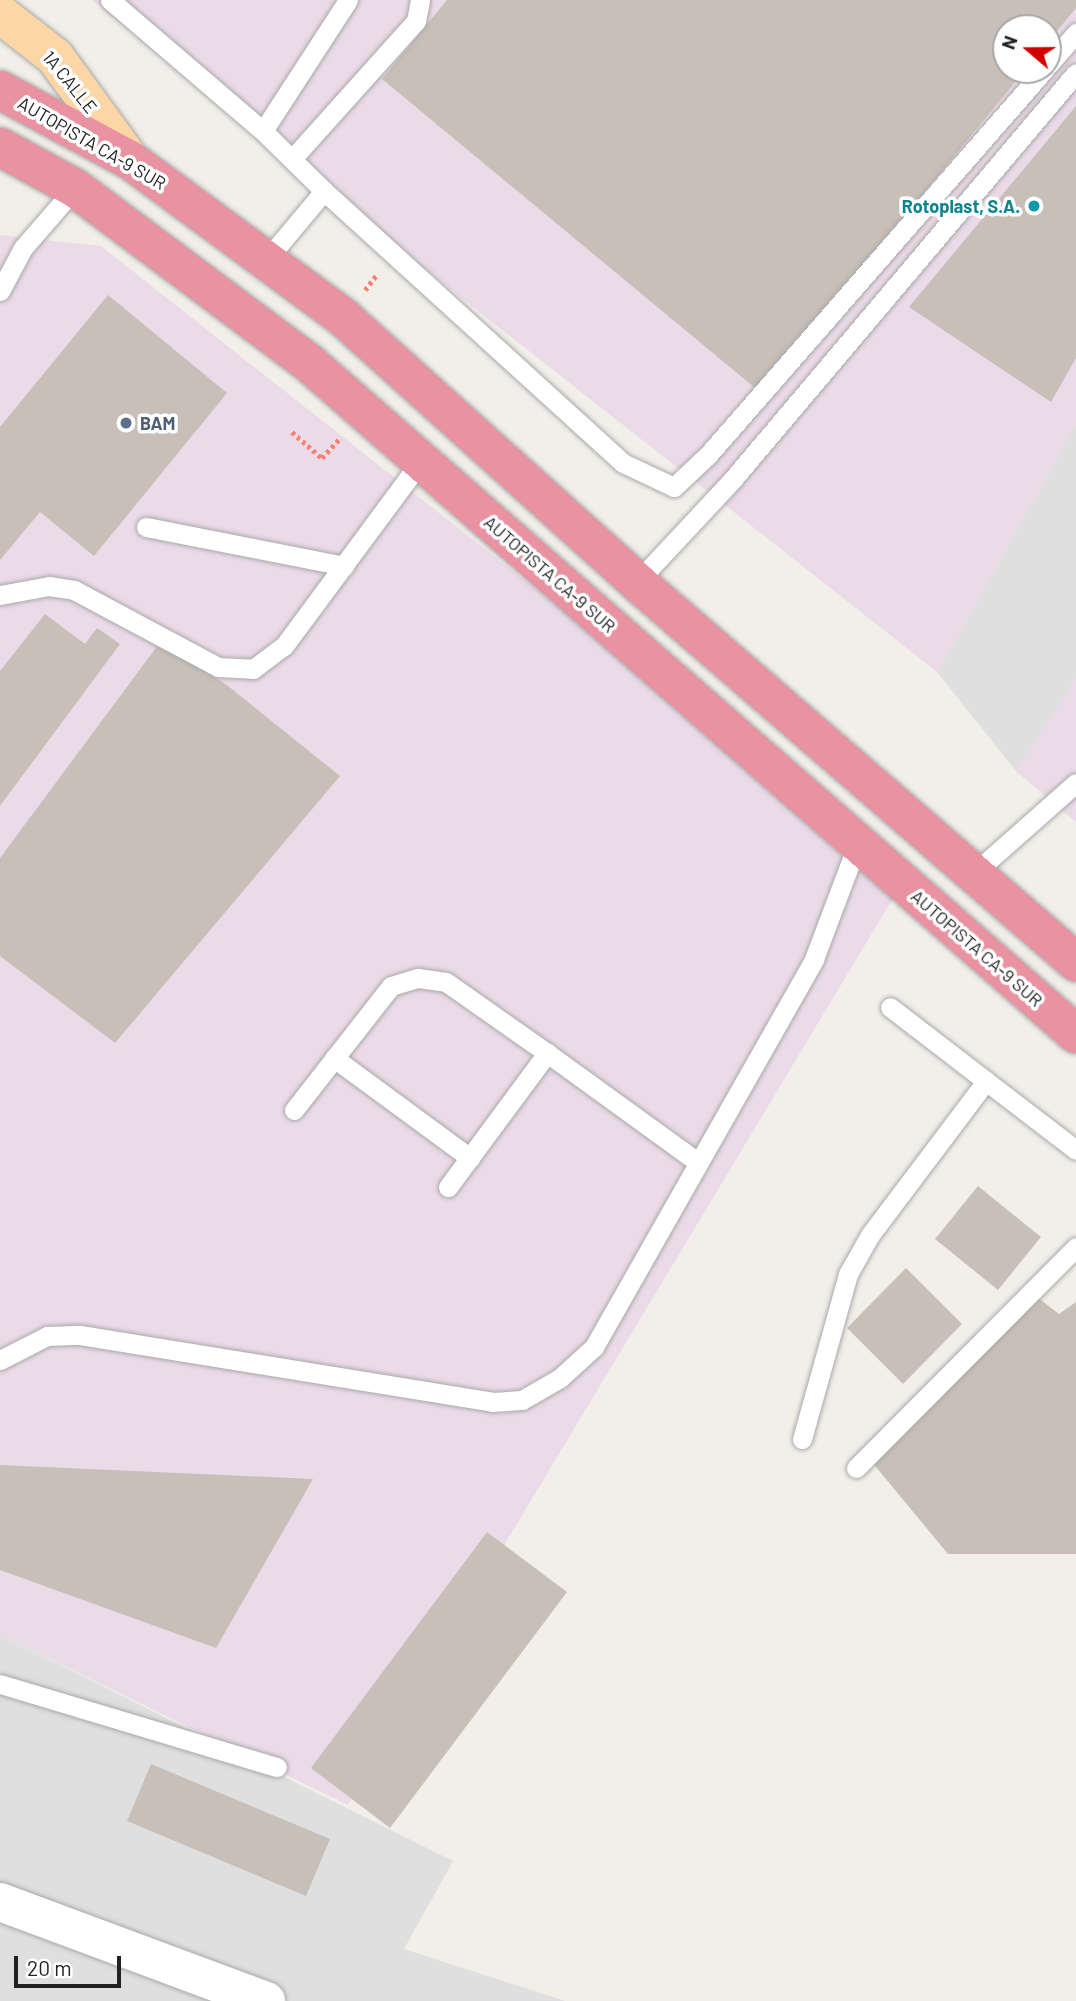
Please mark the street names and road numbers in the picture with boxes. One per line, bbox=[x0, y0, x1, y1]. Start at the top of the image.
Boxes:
street label: 1A CALLE bbox=[38, 46, 102, 118]
street label: AUTOPISTA CA-9 SUR bbox=[14, 92, 170, 194]
street label: AUTOPISTA CA-9 SUR bbox=[480, 511, 620, 637]
street label: AUTOPISTA CA-9 SUR bbox=[907, 885, 1047, 1011]

